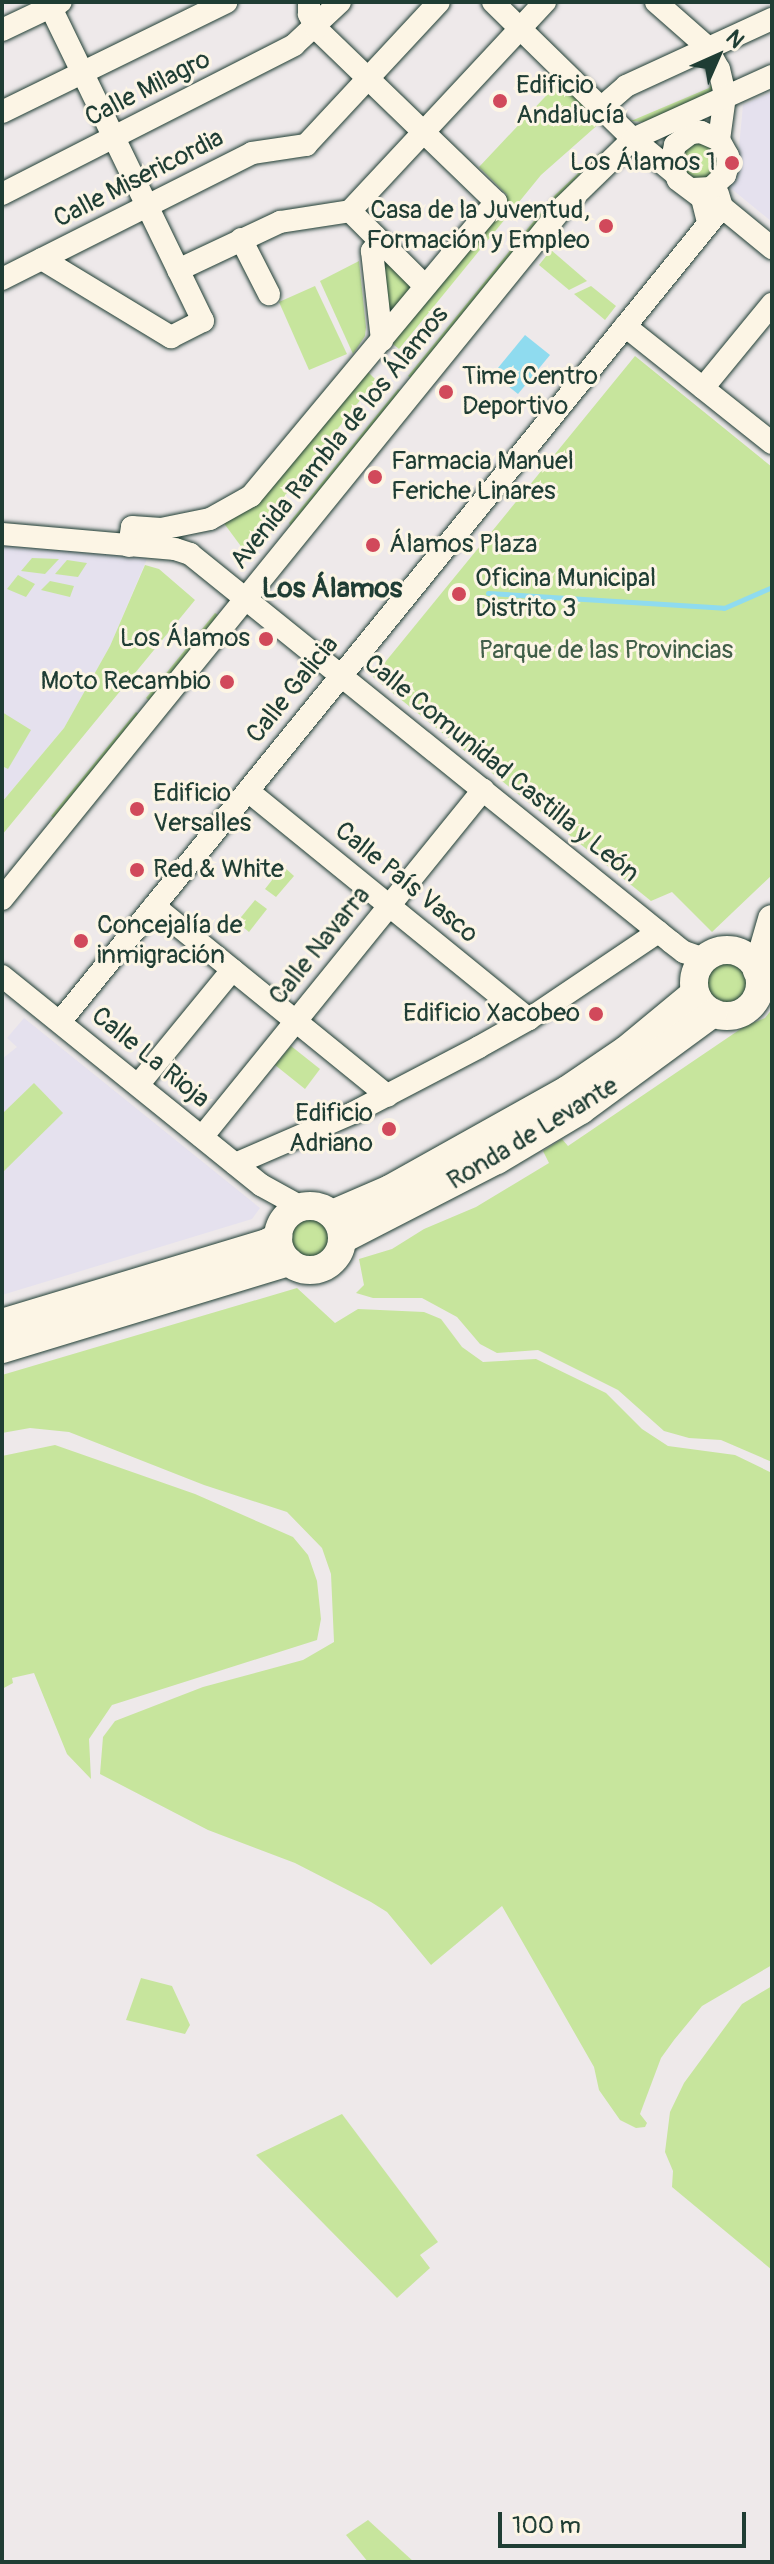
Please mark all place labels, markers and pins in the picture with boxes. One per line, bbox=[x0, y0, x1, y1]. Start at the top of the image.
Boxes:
place label: Edificio Andalucía bbox=[516, 70, 624, 132]
marker: Edificio Andalucía bbox=[491, 92, 509, 110]
place label: Los Álamos 1 bbox=[570, 147, 716, 179]
marker: Los Álamos 1 bbox=[723, 154, 741, 172]
place label: Casa de la Juventud, Formación y Empleo bbox=[366, 195, 590, 256]
marker: Casa de la Juventud, Formación y Empleo bbox=[597, 217, 615, 235]
place label: Time Centro Deportivo bbox=[462, 361, 598, 422]
marker: Time Centro Deportivo bbox=[437, 383, 455, 401]
place label: Farmacia Manuel Feriche Linares bbox=[391, 446, 574, 508]
marker: Farmacia Manuel Feriche Linares bbox=[366, 468, 384, 486]
place label: Álamos Plaza bbox=[389, 529, 537, 561]
marker: Álamos Plaza bbox=[364, 536, 382, 554]
place label: Oficina Municipal Distrito 3 bbox=[475, 563, 656, 624]
marker: Oficina Municipal Distrito 3 bbox=[450, 585, 468, 603]
place label: Los Álamos bbox=[120, 623, 250, 655]
marker: Los Álamos bbox=[257, 630, 275, 648]
place label: Moto Recambio bbox=[41, 666, 211, 698]
marker: Moto Recambio bbox=[218, 673, 236, 691]
place label: Edificio Versalles bbox=[153, 778, 251, 840]
marker: Edificio Versalles bbox=[128, 800, 146, 818]
place label: Red & White bbox=[153, 854, 284, 886]
marker: Red & White bbox=[128, 861, 146, 879]
place label: Concejalía de inmigración bbox=[97, 910, 243, 972]
marker: Concejalía de inmigración bbox=[72, 932, 90, 950]
place label: Edificio Xacobeo bbox=[403, 998, 580, 1030]
marker: Edificio Xacobeo bbox=[587, 1005, 605, 1023]
place label: Edificio Adriano bbox=[289, 1098, 373, 1160]
marker: Edificio Adriano bbox=[380, 1120, 398, 1138]

